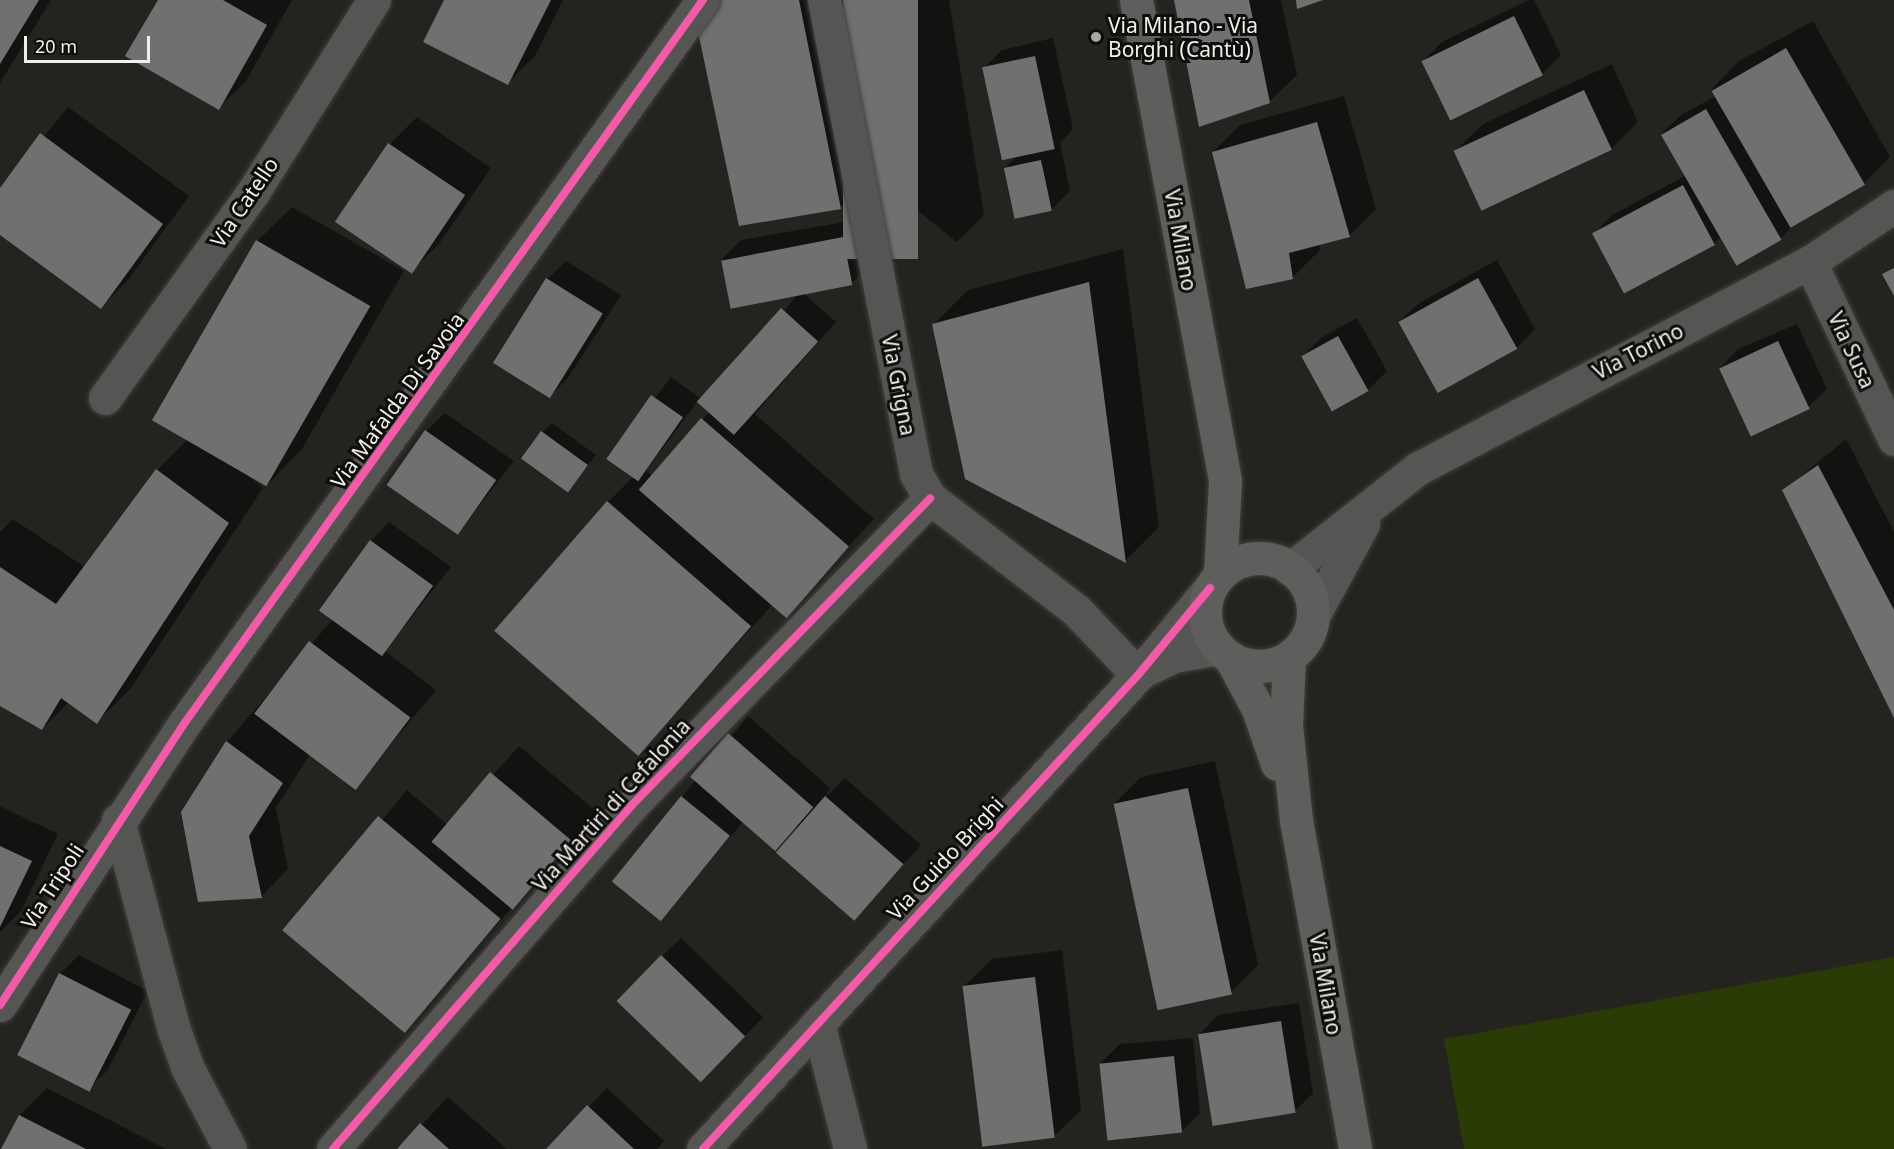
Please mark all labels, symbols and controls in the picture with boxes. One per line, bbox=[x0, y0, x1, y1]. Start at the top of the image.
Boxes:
place label: Via Milano - Via Borghi (Cantù) bbox=[1108, 12, 1258, 62]
scale bar bbox=[27, 24, 153, 62]
marker: Via Milano - Via Borghi (Cantù) bbox=[1089, 30, 1103, 44]
text: 20 m bbox=[35, 34, 77, 58]
street label: Via Catello bbox=[205, 152, 283, 252]
street label: Via Milano bbox=[1160, 187, 1202, 293]
street label: Via Mafalda Di Savoia bbox=[325, 307, 469, 493]
street label: Via Susa bbox=[1823, 308, 1881, 392]
street label: Via Torino bbox=[1589, 318, 1687, 384]
street label: Via Grigna bbox=[877, 332, 921, 438]
street label: Via Martiri di Cefalonia bbox=[527, 714, 695, 896]
street label: Via Guido Brighi bbox=[882, 791, 1008, 925]
street label: Via Tripoli bbox=[15, 839, 89, 933]
street label: Via Milano bbox=[1305, 931, 1347, 1037]

